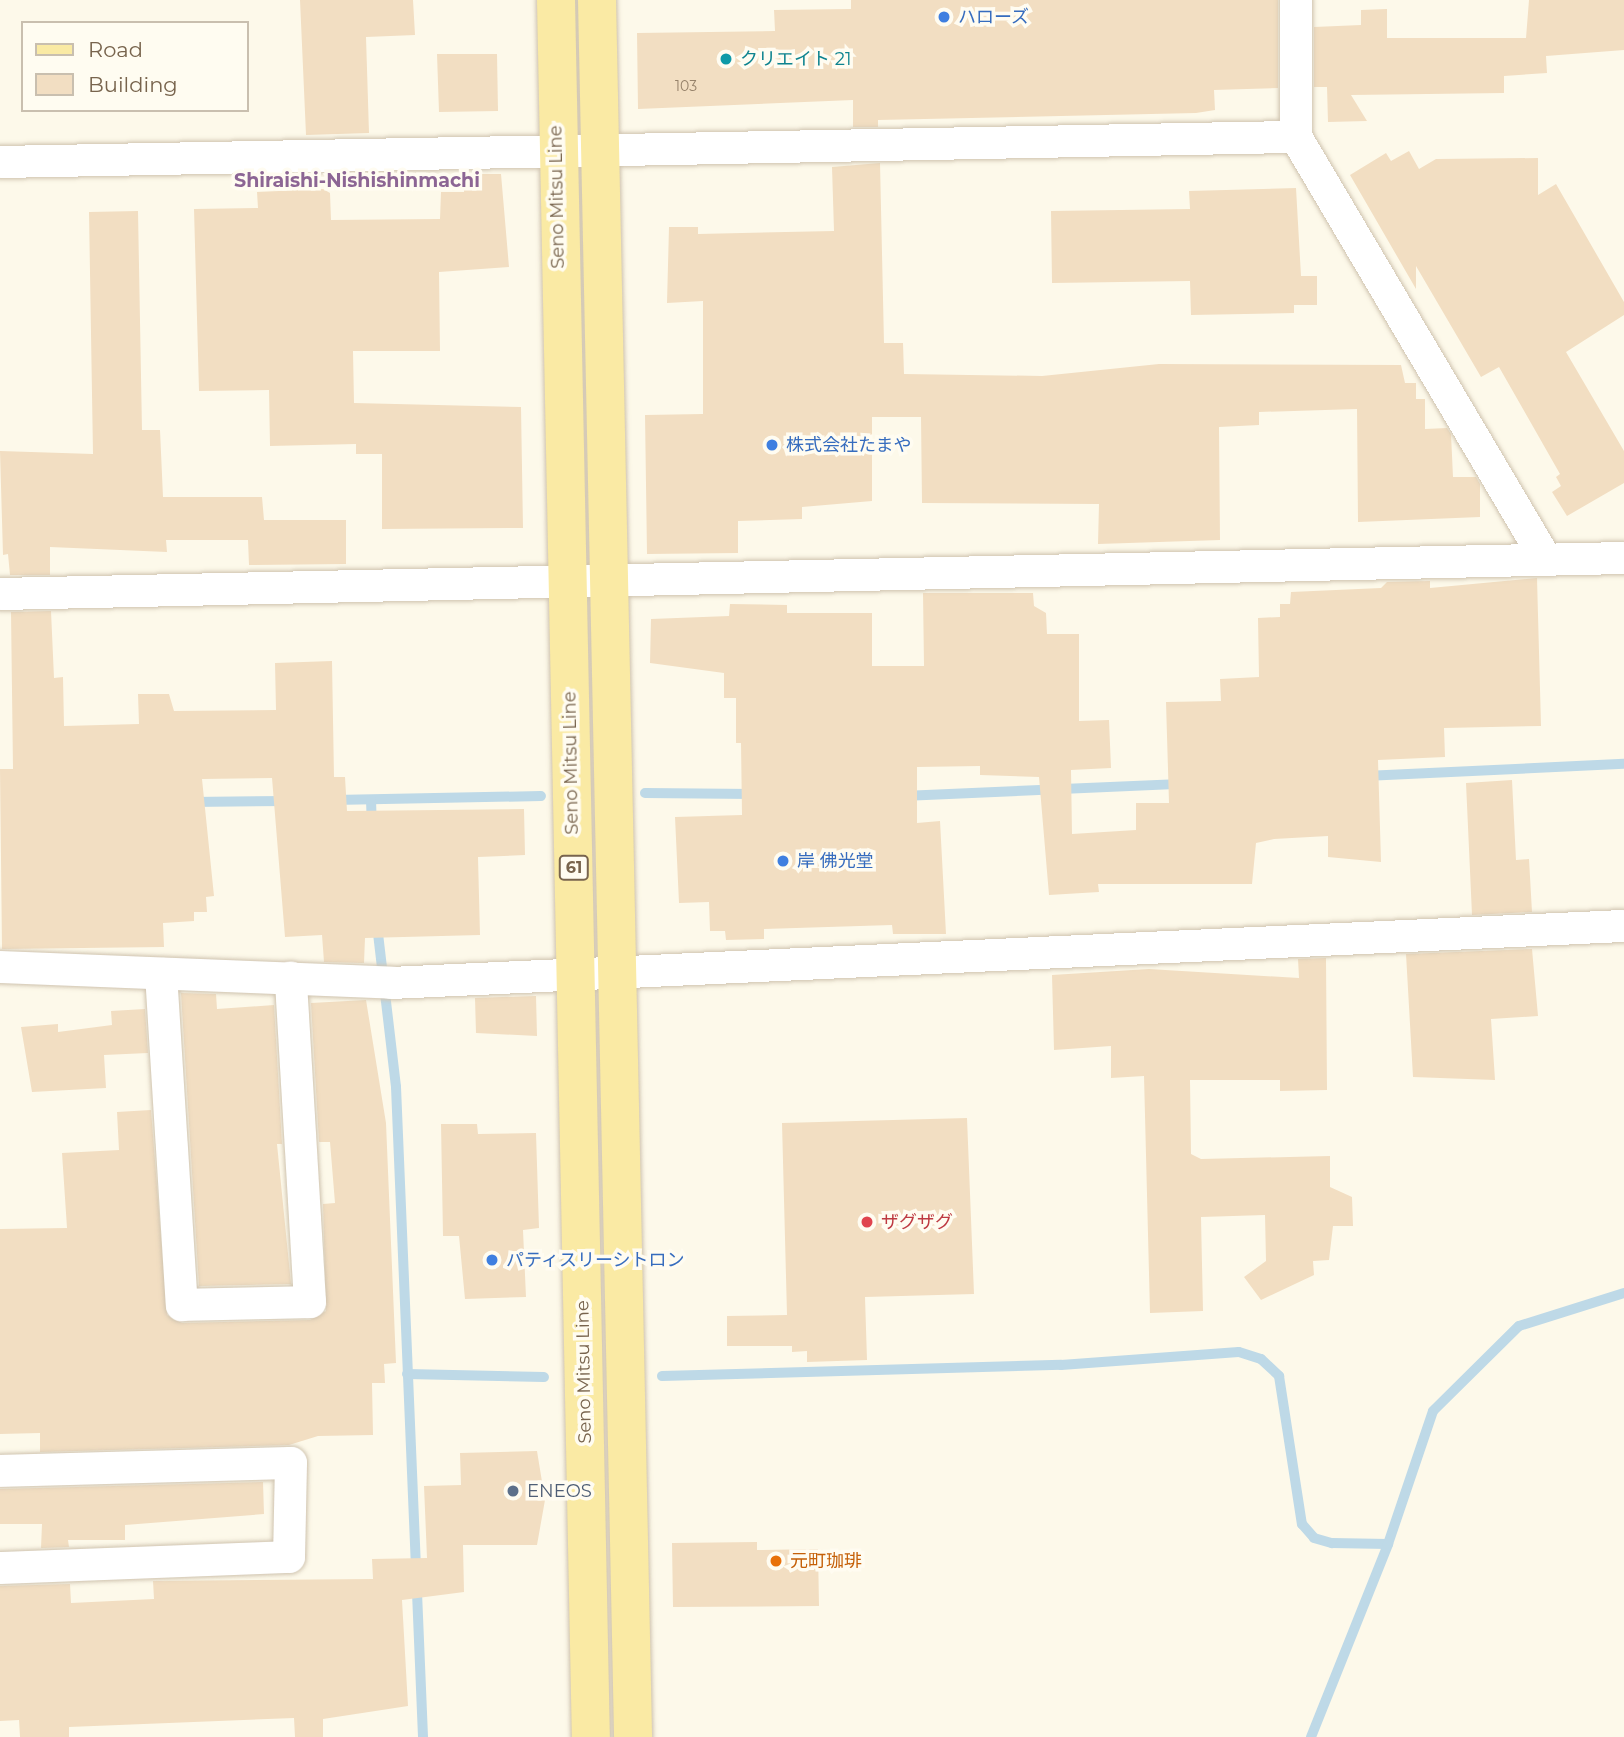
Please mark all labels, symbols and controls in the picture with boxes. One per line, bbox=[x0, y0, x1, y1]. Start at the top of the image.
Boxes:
place label: ハローズ bbox=[958, 6, 1030, 28]
marker: ハローズ bbox=[936, 9, 952, 25]
legend bbox=[21, 21, 248, 112]
text: Road bbox=[88, 37, 143, 62]
place label: クリエイト 21 bbox=[740, 48, 851, 70]
marker: クリエイト 21 bbox=[718, 51, 734, 67]
text: Building bbox=[88, 72, 178, 97]
house number: 103 bbox=[675, 78, 697, 94]
street label: Seno Mitsu Line bbox=[545, 125, 569, 269]
district label: Shiraishi-Nishishinmachi bbox=[234, 170, 480, 192]
place label: 株式会社たまや bbox=[786, 434, 912, 456]
marker: 株式会社たまや bbox=[764, 437, 780, 453]
street label: Seno Mitsu Line bbox=[559, 691, 583, 835]
place label: 岸 佛光堂 bbox=[797, 850, 874, 872]
marker: 岸 佛光堂 bbox=[775, 853, 791, 869]
road number: 61 bbox=[558, 856, 590, 880]
place label: ザグザグ bbox=[881, 1211, 953, 1233]
marker: ザグザグ bbox=[859, 1214, 875, 1230]
place label: パティスリーシトロン bbox=[506, 1249, 686, 1271]
marker: パティスリーシトロン bbox=[484, 1252, 500, 1268]
street label: Seno Mitsu Line bbox=[572, 1300, 596, 1444]
place label: ENEOS bbox=[527, 1480, 592, 1502]
marker: ENEOS bbox=[505, 1483, 521, 1499]
place label: 元町珈琲 bbox=[790, 1550, 862, 1572]
marker: 元町珈琲 bbox=[768, 1553, 784, 1569]

